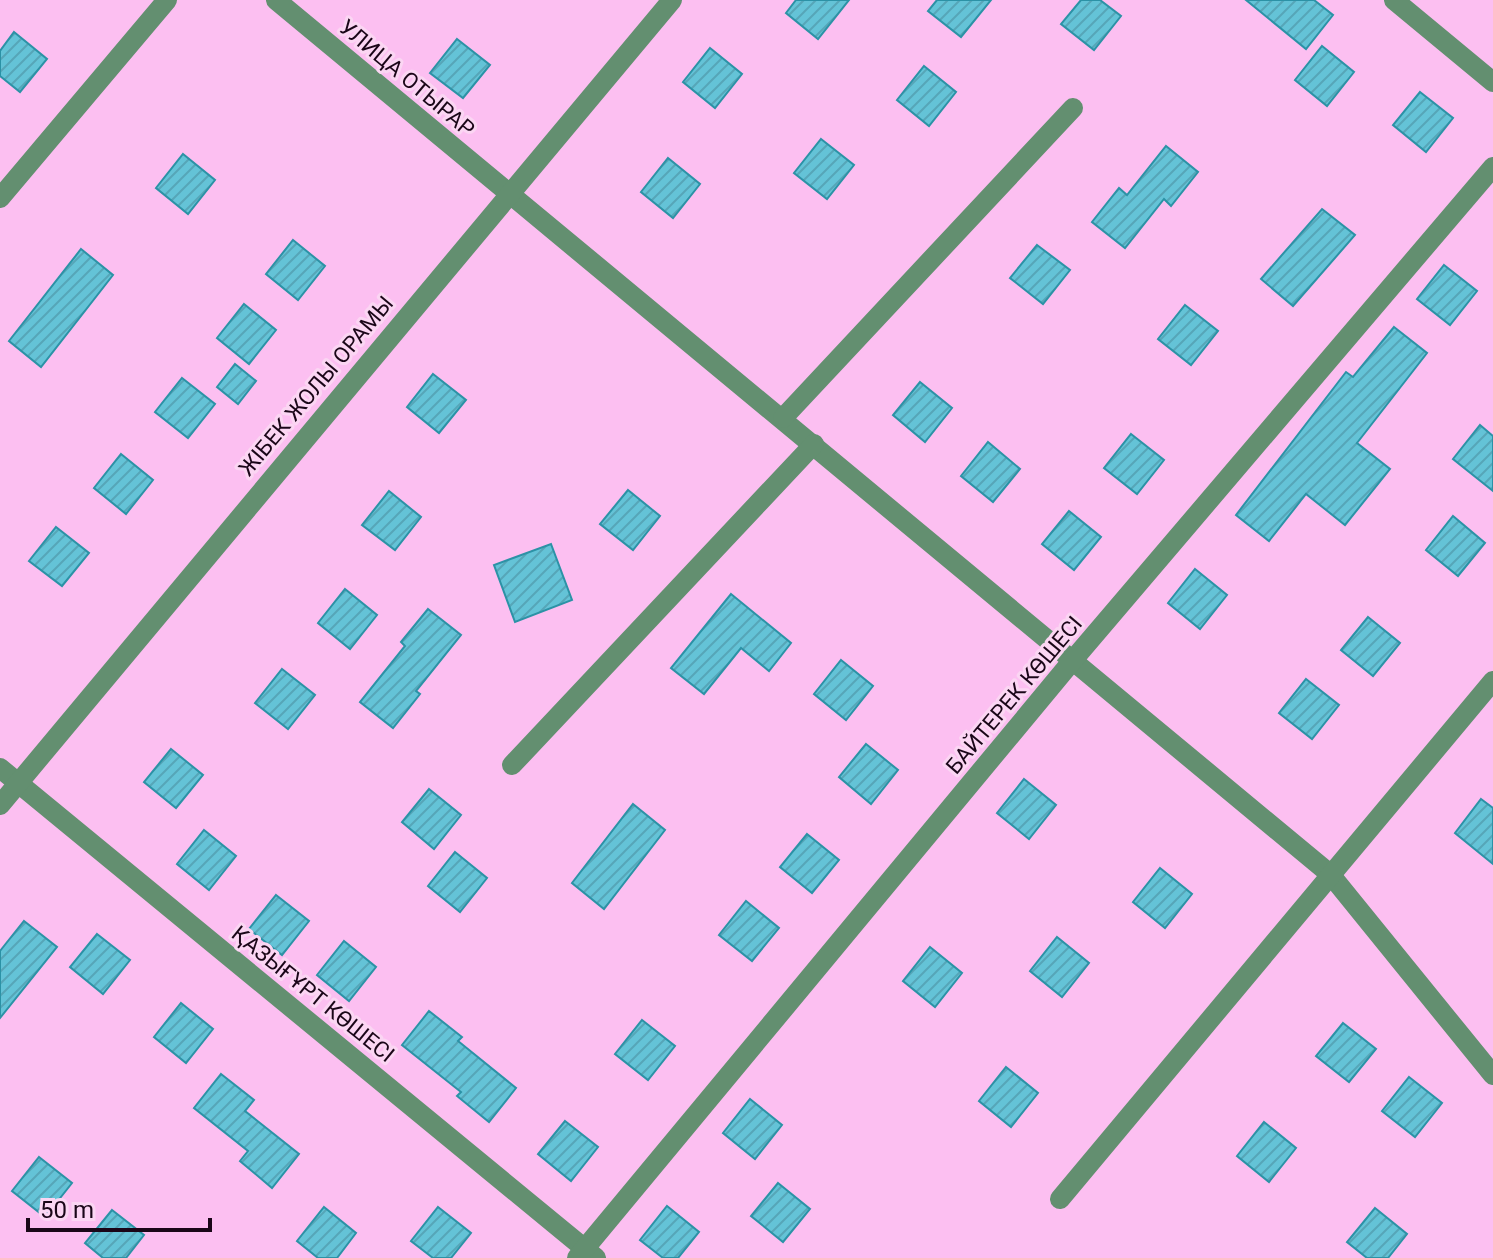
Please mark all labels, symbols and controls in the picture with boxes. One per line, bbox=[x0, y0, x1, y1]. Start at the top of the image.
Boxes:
street label: УЛИЦА ОТЫРАР bbox=[335, 14, 480, 142]
street label: ЖІБЕК ЖОЛЫ ОРАМЫ bbox=[234, 291, 398, 481]
street label: БАЙТЕРЕК КӨШЕСІ bbox=[941, 611, 1087, 779]
street label: ҚАЗЫҒҰРТ КӨШЕСІ bbox=[227, 921, 399, 1067]
scale bar bbox=[28, 1182, 210, 1232]
text: 50 m bbox=[40, 1196, 94, 1224]

